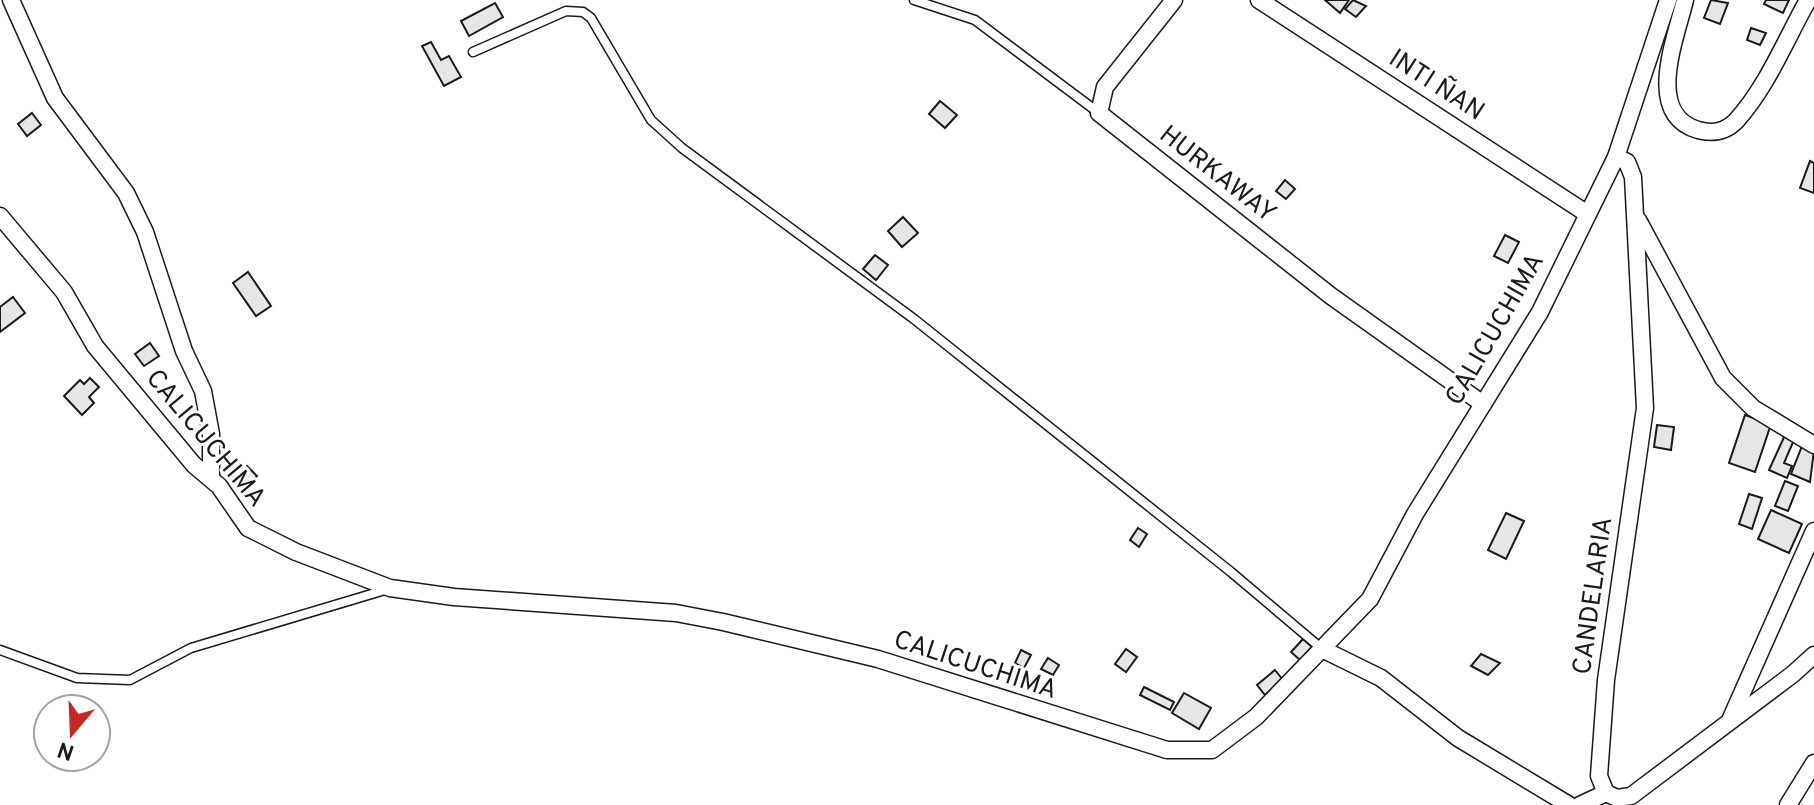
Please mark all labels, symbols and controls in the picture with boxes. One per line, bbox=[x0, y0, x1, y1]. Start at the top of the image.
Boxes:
street label: INTI ÑAN bbox=[1382, 42, 1491, 129]
street label: HURKAWAY bbox=[1152, 119, 1282, 231]
street label: CALICUCHIMA bbox=[1439, 248, 1553, 412]
street label: CALICUCHIMA bbox=[138, 363, 272, 515]
street label: CANDELARIA bbox=[1567, 515, 1621, 677]
street label: CALICUCHIMA bbox=[889, 624, 1061, 708]
north arrow bbox=[32, 693, 112, 773]
text: N bbox=[54, 734, 78, 765]

